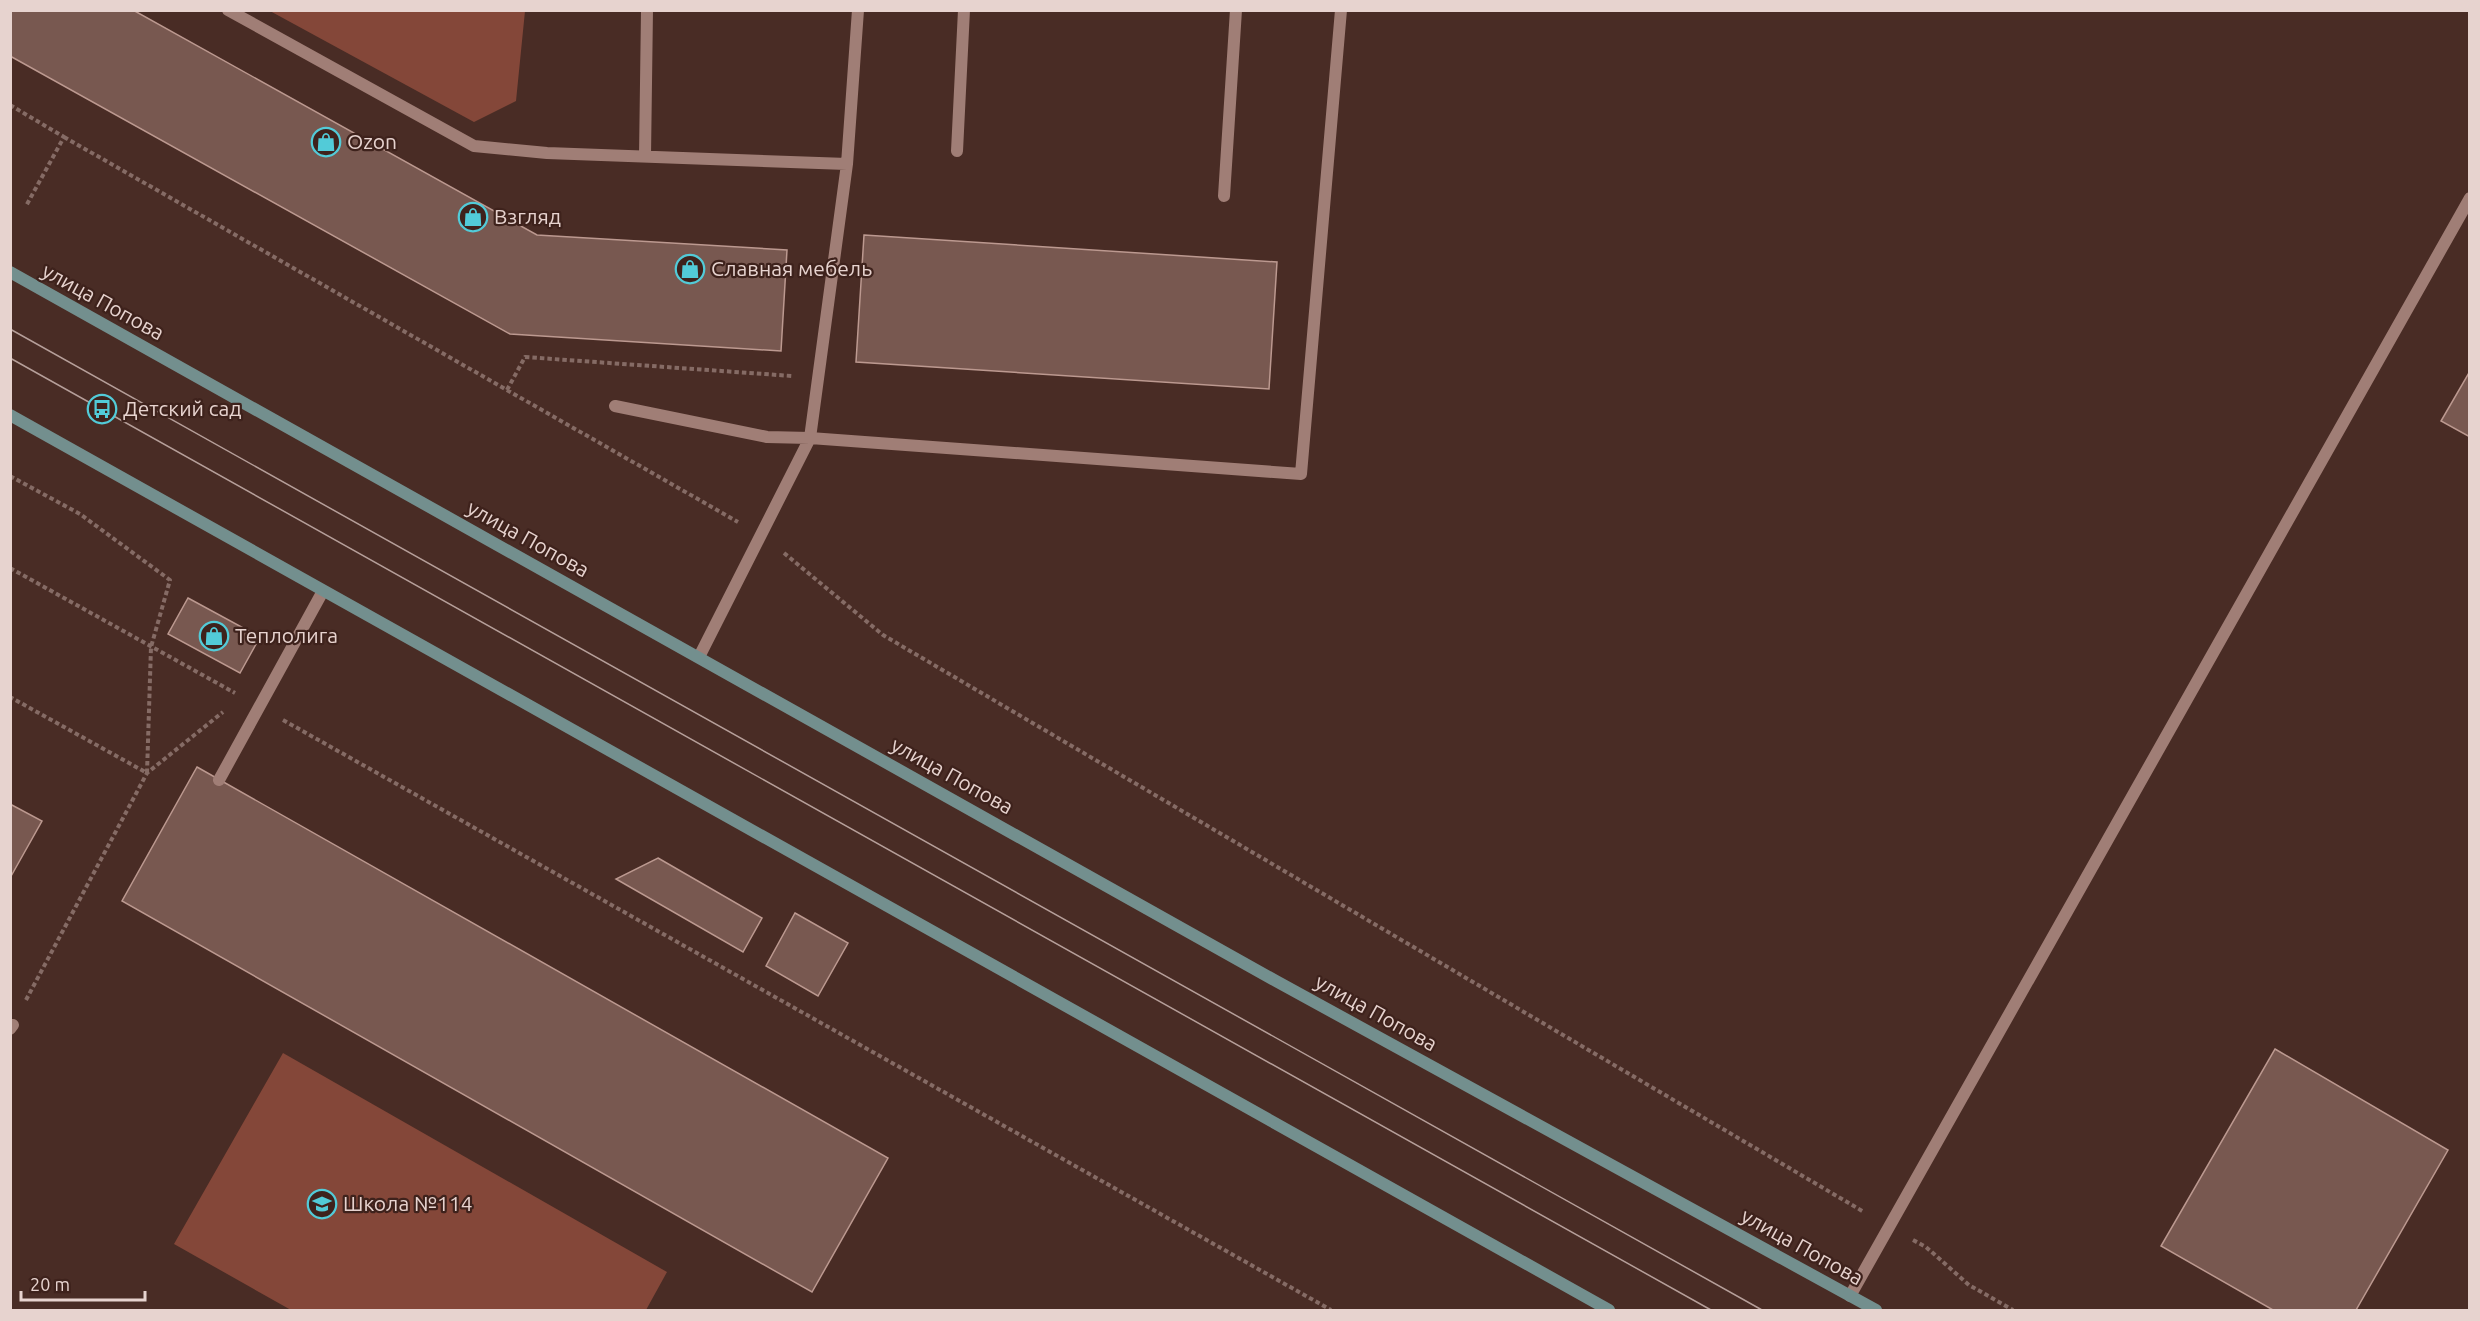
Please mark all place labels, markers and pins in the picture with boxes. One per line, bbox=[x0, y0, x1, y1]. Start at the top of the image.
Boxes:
shop icon: Ozon bbox=[310, 126, 342, 158]
place label: Ozon bbox=[347, 129, 397, 153]
shop icon: Взгляд bbox=[457, 201, 489, 233]
place label: Взгляд bbox=[494, 204, 561, 228]
shop icon: Славная мебель bbox=[674, 253, 706, 285]
place label: Славная мебель bbox=[711, 256, 872, 280]
bus stop icon: Детский сад bbox=[86, 393, 118, 425]
place label: Детский сад bbox=[123, 396, 242, 420]
shop icon: Теплолига bbox=[198, 620, 230, 652]
place label: Теплолига bbox=[235, 623, 338, 647]
school or university icon: Школа №114 bbox=[306, 1188, 338, 1220]
place label: Школа №114 bbox=[343, 1191, 473, 1215]

